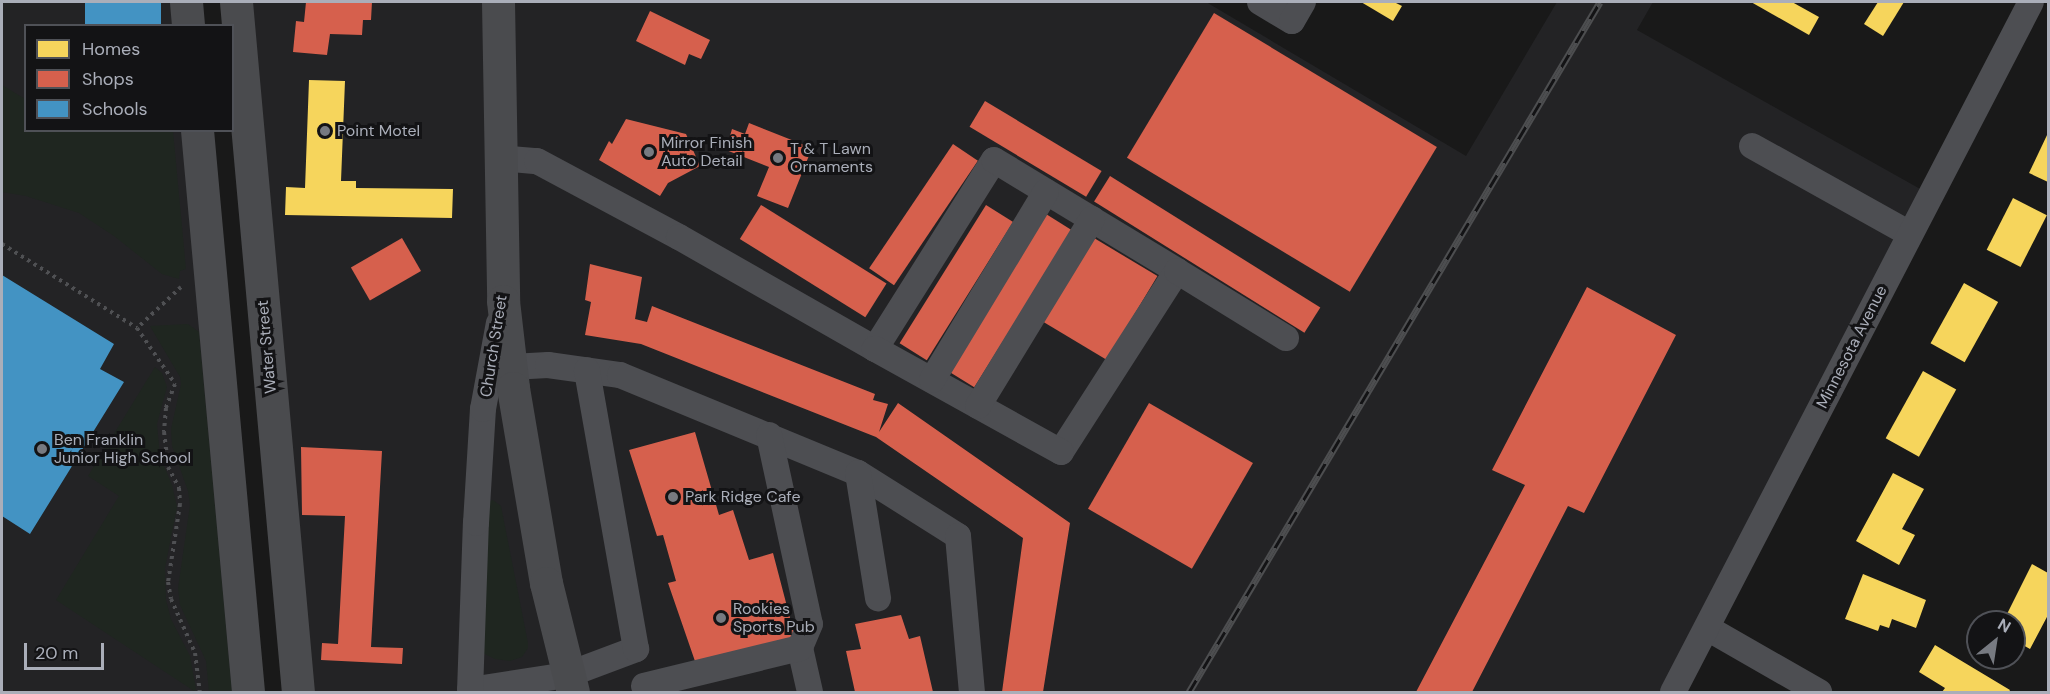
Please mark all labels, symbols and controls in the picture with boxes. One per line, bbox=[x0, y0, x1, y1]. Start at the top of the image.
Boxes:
legend bbox=[24, 24, 234, 132]
text: Homes bbox=[82, 37, 140, 61]
text: Shops bbox=[82, 67, 134, 91]
text: Schools bbox=[82, 97, 147, 121]
place label: Point Motel bbox=[337, 121, 420, 141]
marker: Point Motel bbox=[318, 124, 332, 138]
place label: Mirror Finish Auto Detail bbox=[661, 133, 752, 171]
place label: T & T Lawn Ornaments bbox=[790, 139, 873, 177]
marker: Mirror Finish Auto Detail bbox=[642, 145, 656, 159]
marker: T & T Lawn Ornaments bbox=[771, 151, 785, 165]
street label: Minnesota Avenue bbox=[1813, 282, 1891, 412]
street label: Church Street bbox=[476, 293, 512, 399]
street label: Water Street bbox=[253, 299, 281, 395]
place label: Ben Franklin Junior High School bbox=[54, 430, 191, 468]
marker: Ben Franklin Junior High School bbox=[35, 442, 49, 456]
place label: Park Ridge Cafe bbox=[685, 487, 801, 507]
marker: Park Ridge Cafe bbox=[666, 490, 680, 504]
place label: Rookies Sports Pub bbox=[733, 599, 815, 637]
north arrow bbox=[1966, 610, 2026, 670]
marker: Rookies Sports Pub bbox=[714, 611, 728, 625]
text: N bbox=[1994, 614, 2015, 638]
scale bar bbox=[27, 631, 106, 669]
text: 20 m bbox=[35, 641, 78, 665]

